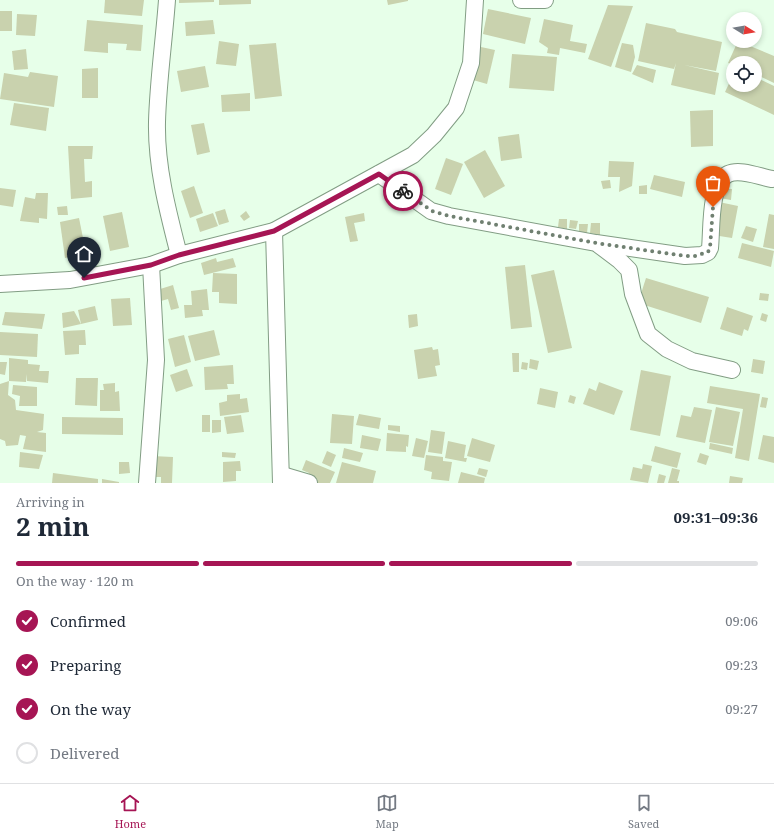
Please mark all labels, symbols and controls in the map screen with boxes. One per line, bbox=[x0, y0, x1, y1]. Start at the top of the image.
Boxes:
north arrow bbox=[726, 12, 762, 48]
map controls bbox=[726, 12, 762, 92]
button: locate bbox=[726, 56, 762, 92]
pin bbox=[696, 166, 730, 207]
courier bbox=[383, 171, 423, 211]
icon: bag bbox=[702, 172, 724, 194]
icon: bike bbox=[392, 180, 414, 202]
pin bbox=[67, 237, 101, 278]
icon: home bbox=[73, 243, 95, 265]
text: Arriving in bbox=[16, 493, 85, 511]
text: 09:31–09:36 bbox=[674, 507, 758, 527]
text: 2 min bbox=[16, 508, 90, 544]
text: On the way · 120 m bbox=[16, 572, 134, 590]
icon: check bbox=[16, 610, 38, 632]
text: Confirmed bbox=[50, 611, 126, 631]
text: 09:06 bbox=[725, 612, 758, 630]
icon: check bbox=[16, 654, 38, 676]
text: Preparing bbox=[50, 655, 121, 675]
text: 09:23 bbox=[725, 656, 758, 674]
icon: check bbox=[16, 698, 38, 720]
text: On the way bbox=[50, 699, 131, 719]
text: 09:27 bbox=[725, 700, 758, 718]
text: Delivered bbox=[50, 743, 119, 763]
tab: Home bbox=[115, 792, 146, 831]
tab: Map bbox=[375, 792, 399, 831]
tab: Saved bbox=[628, 792, 659, 831]

